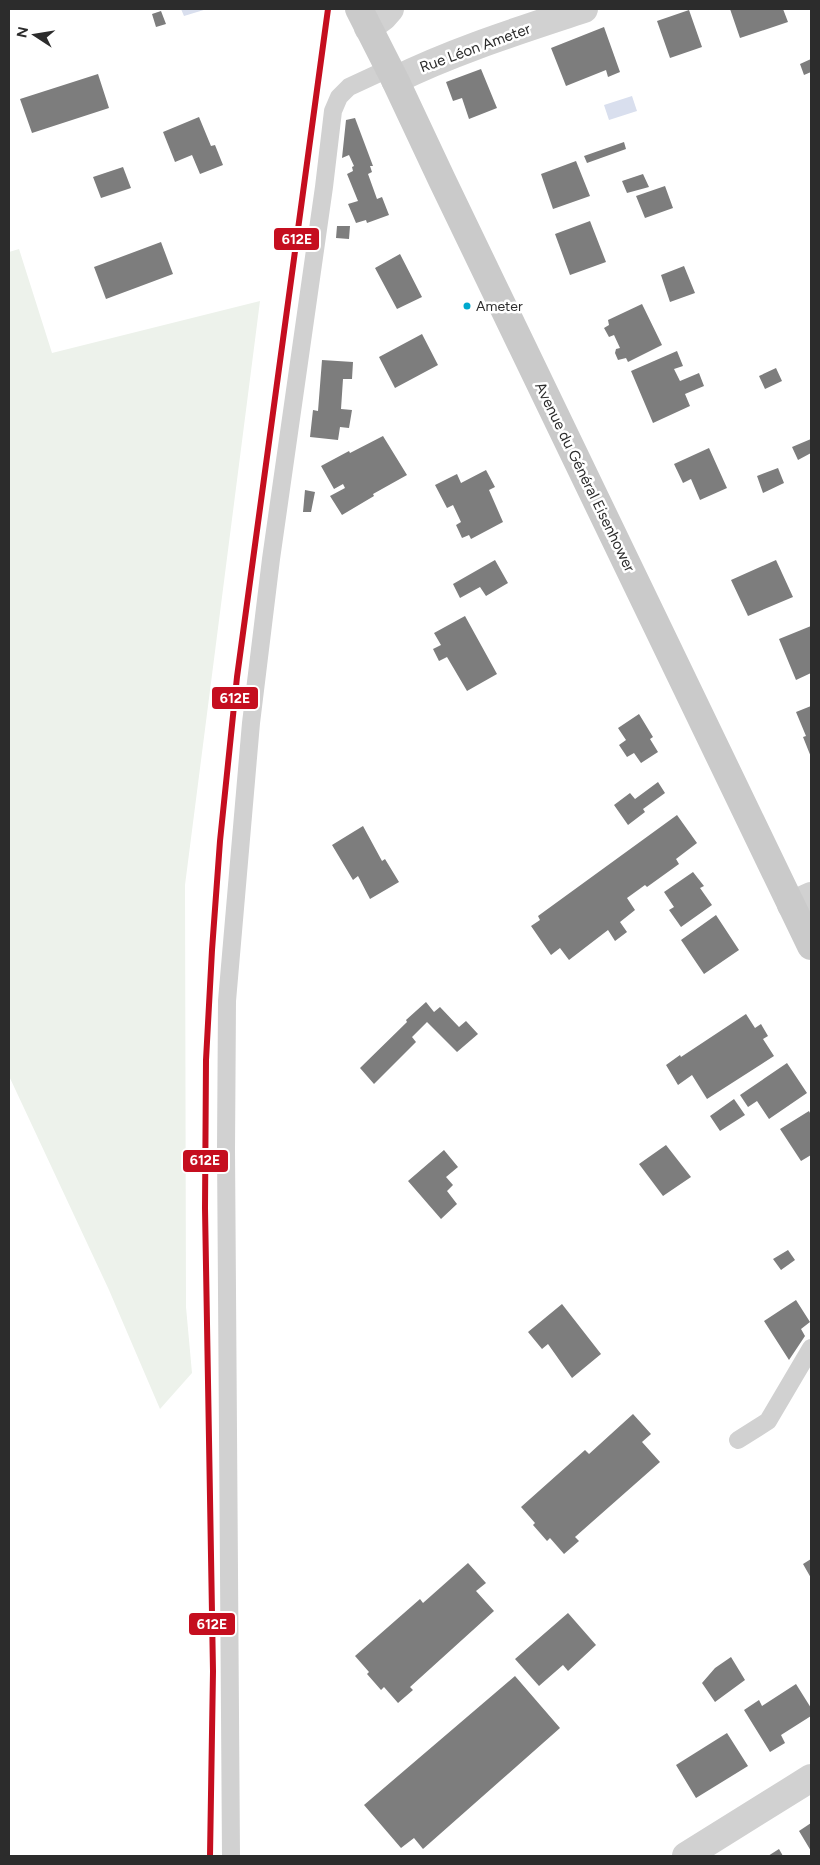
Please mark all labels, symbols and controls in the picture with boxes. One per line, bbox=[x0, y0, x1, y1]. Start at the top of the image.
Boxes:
north arrow bbox=[10, 10, 60, 60]
street label: Rue Léon Ameter bbox=[417, 20, 533, 76]
text: N bbox=[13, 25, 32, 39]
line badge: 612E bbox=[273, 227, 320, 251]
text: 612E bbox=[282, 231, 312, 248]
place label: Ameter bbox=[476, 298, 523, 315]
marker: Ameter bbox=[462, 301, 472, 311]
street label: Avenue du Général Eisenhower bbox=[531, 379, 639, 575]
line badge: 612E bbox=[211, 686, 259, 710]
text: 612E bbox=[220, 690, 250, 707]
line badge: 612E bbox=[182, 1149, 229, 1173]
text: 612E bbox=[190, 1152, 220, 1169]
line badge: 612E bbox=[188, 1612, 236, 1636]
text: 612E bbox=[197, 1616, 227, 1633]

